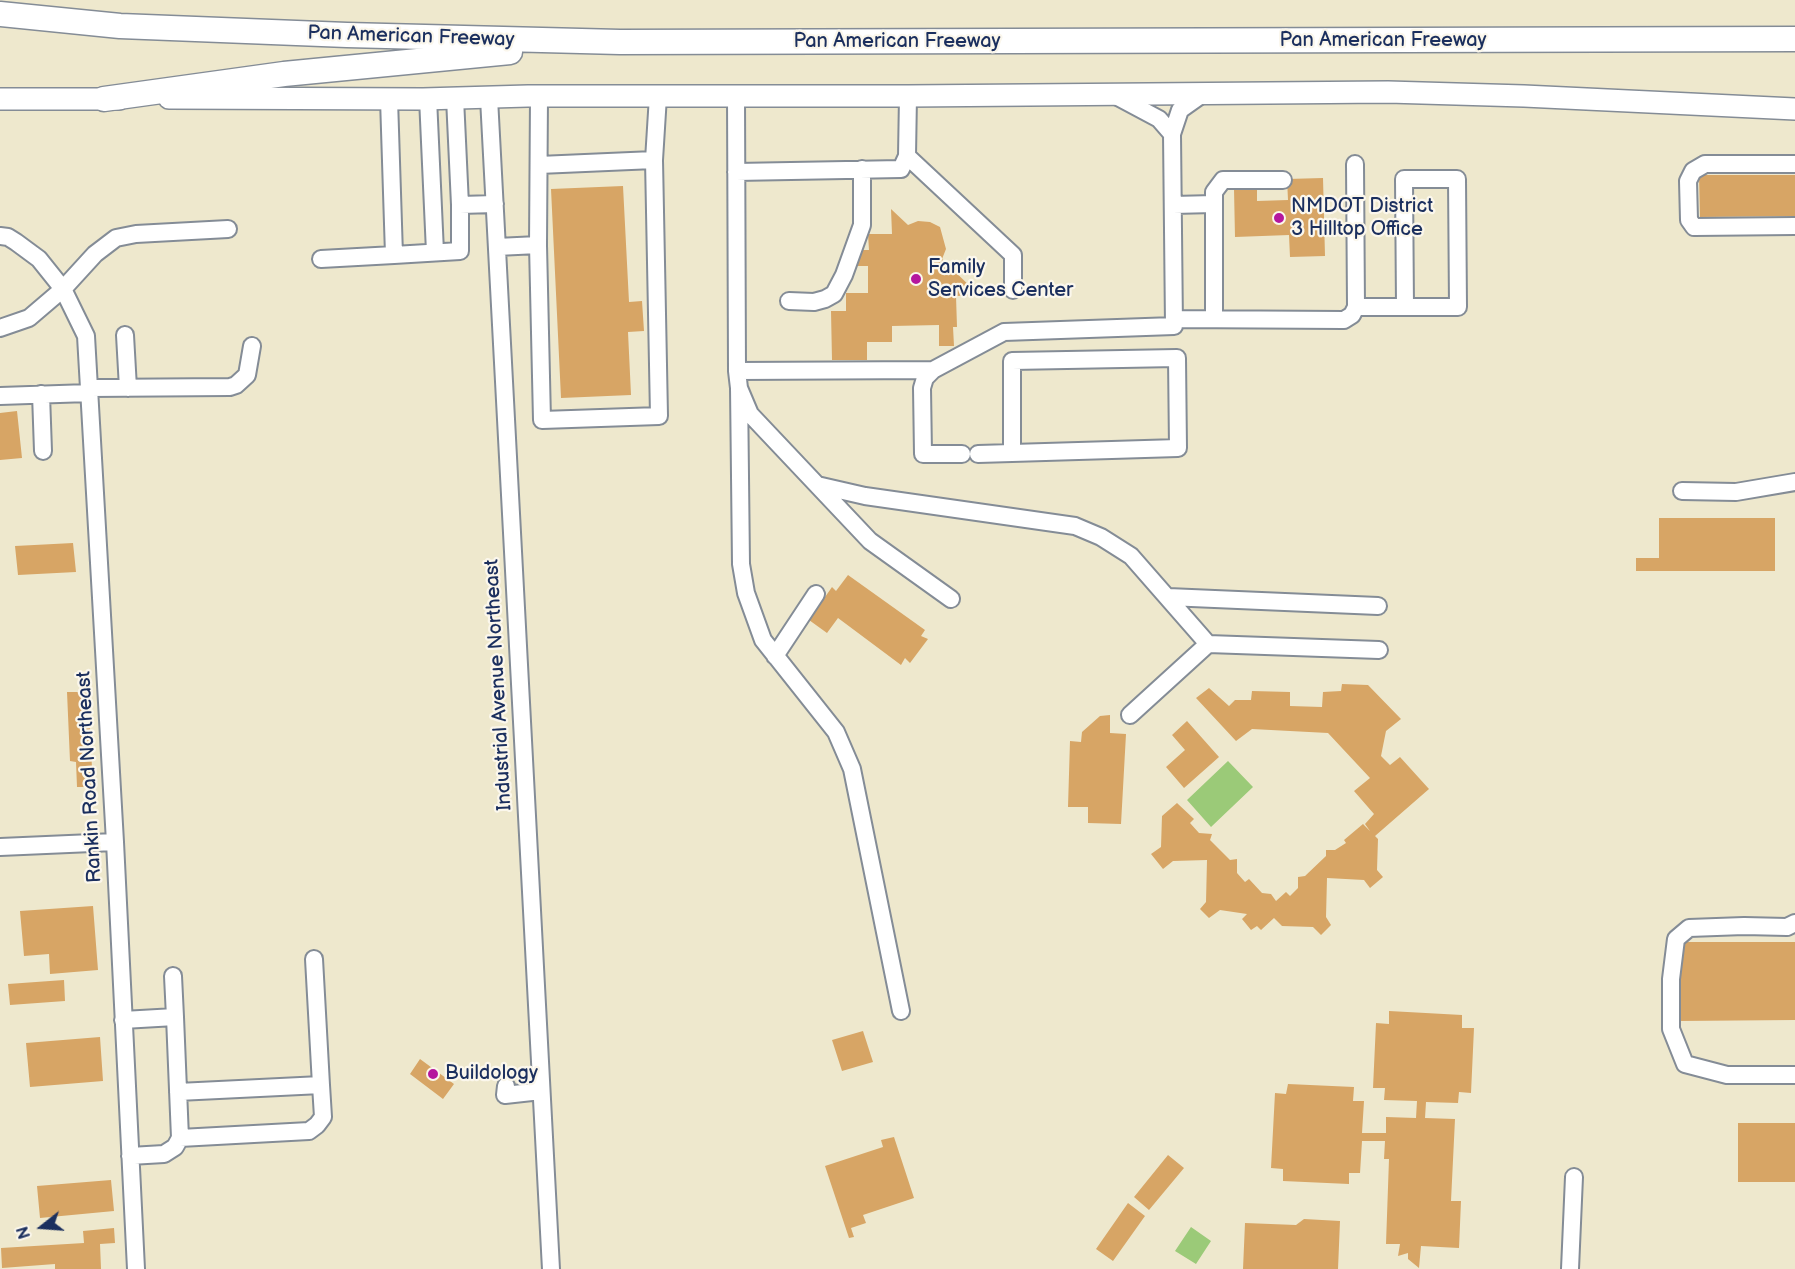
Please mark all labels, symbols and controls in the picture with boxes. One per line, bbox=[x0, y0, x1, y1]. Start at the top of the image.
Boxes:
street label: Pan American Freeway bbox=[307, 21, 515, 53]
street label: Pan American Freeway bbox=[1279, 29, 1487, 53]
street label: Pan American Freeway bbox=[793, 30, 1001, 54]
place label: NMDOT District 3 Hilltop Office bbox=[1291, 195, 1433, 242]
marker: NMDOT District 3 Hilltop Office bbox=[1272, 211, 1286, 225]
place label: Family Services Center bbox=[928, 256, 1073, 303]
marker: Family Services Center bbox=[909, 272, 923, 286]
street label: Industrial Avenue Northeast bbox=[480, 559, 518, 811]
street label: Rankin Road Northeast bbox=[72, 671, 108, 883]
place label: Buildology bbox=[445, 1062, 538, 1086]
marker: Buildology bbox=[426, 1067, 440, 1081]
north arrow bbox=[12, 1197, 72, 1257]
text: N bbox=[13, 1224, 35, 1241]

